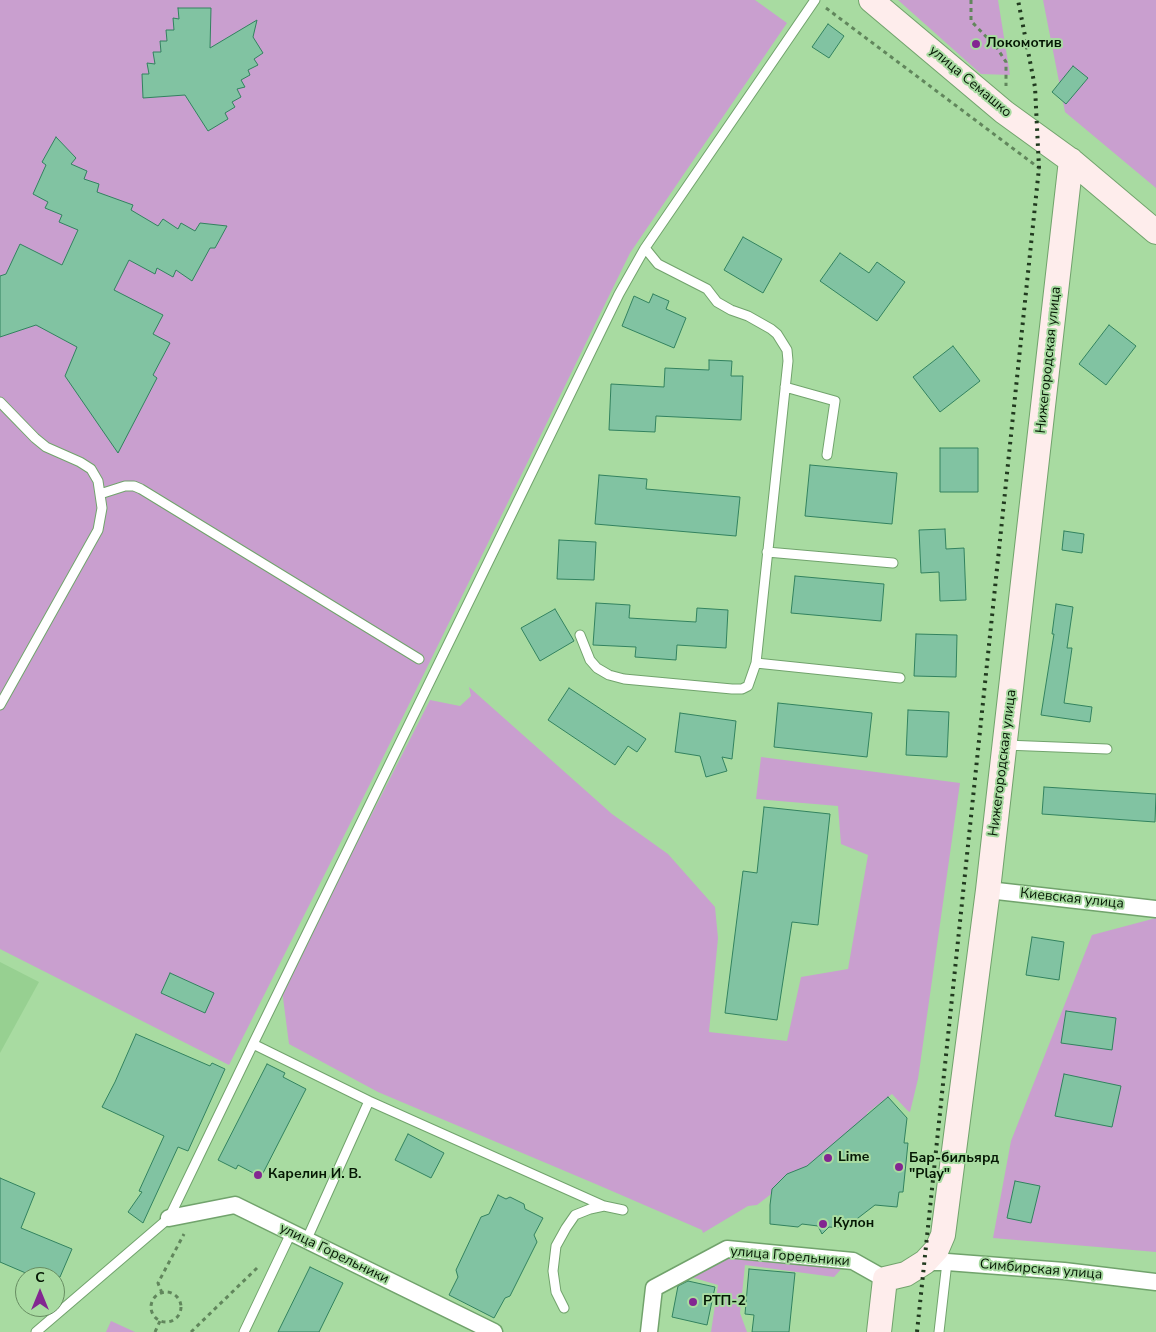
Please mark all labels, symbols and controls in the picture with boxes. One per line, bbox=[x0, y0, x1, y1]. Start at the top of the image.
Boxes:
place label: Локомотив bbox=[986, 36, 1062, 52]
marker: Локомотив bbox=[970, 38, 982, 50]
street label: улица Семашко bbox=[925, 43, 1015, 121]
street label: Нижегородская улица bbox=[1033, 286, 1065, 434]
street label: Нижегородская улица bbox=[986, 689, 1020, 837]
street label: Киевская улица bbox=[1019, 885, 1125, 913]
place label: Lime bbox=[838, 1150, 869, 1166]
place label: Бар-бильярд "Play" bbox=[909, 1151, 999, 1184]
marker: Lime bbox=[822, 1152, 834, 1164]
marker: Бар-бильярд "Play" bbox=[893, 1161, 905, 1173]
place label: Карелин И. В. bbox=[268, 1167, 362, 1183]
marker: Карелин И. В. bbox=[252, 1169, 264, 1181]
place label: Кулон bbox=[833, 1216, 874, 1232]
marker: Кулон bbox=[817, 1218, 829, 1230]
street label: улица Горельники bbox=[276, 1220, 392, 1288]
street label: улица Горельники bbox=[730, 1243, 850, 1271]
street label: Симбирская улица bbox=[979, 1256, 1103, 1284]
north arrow bbox=[15, 1267, 65, 1317]
text: С bbox=[35, 1268, 45, 1287]
place label: РТП-2 bbox=[703, 1294, 746, 1310]
marker: РТП-2 bbox=[687, 1296, 699, 1308]

